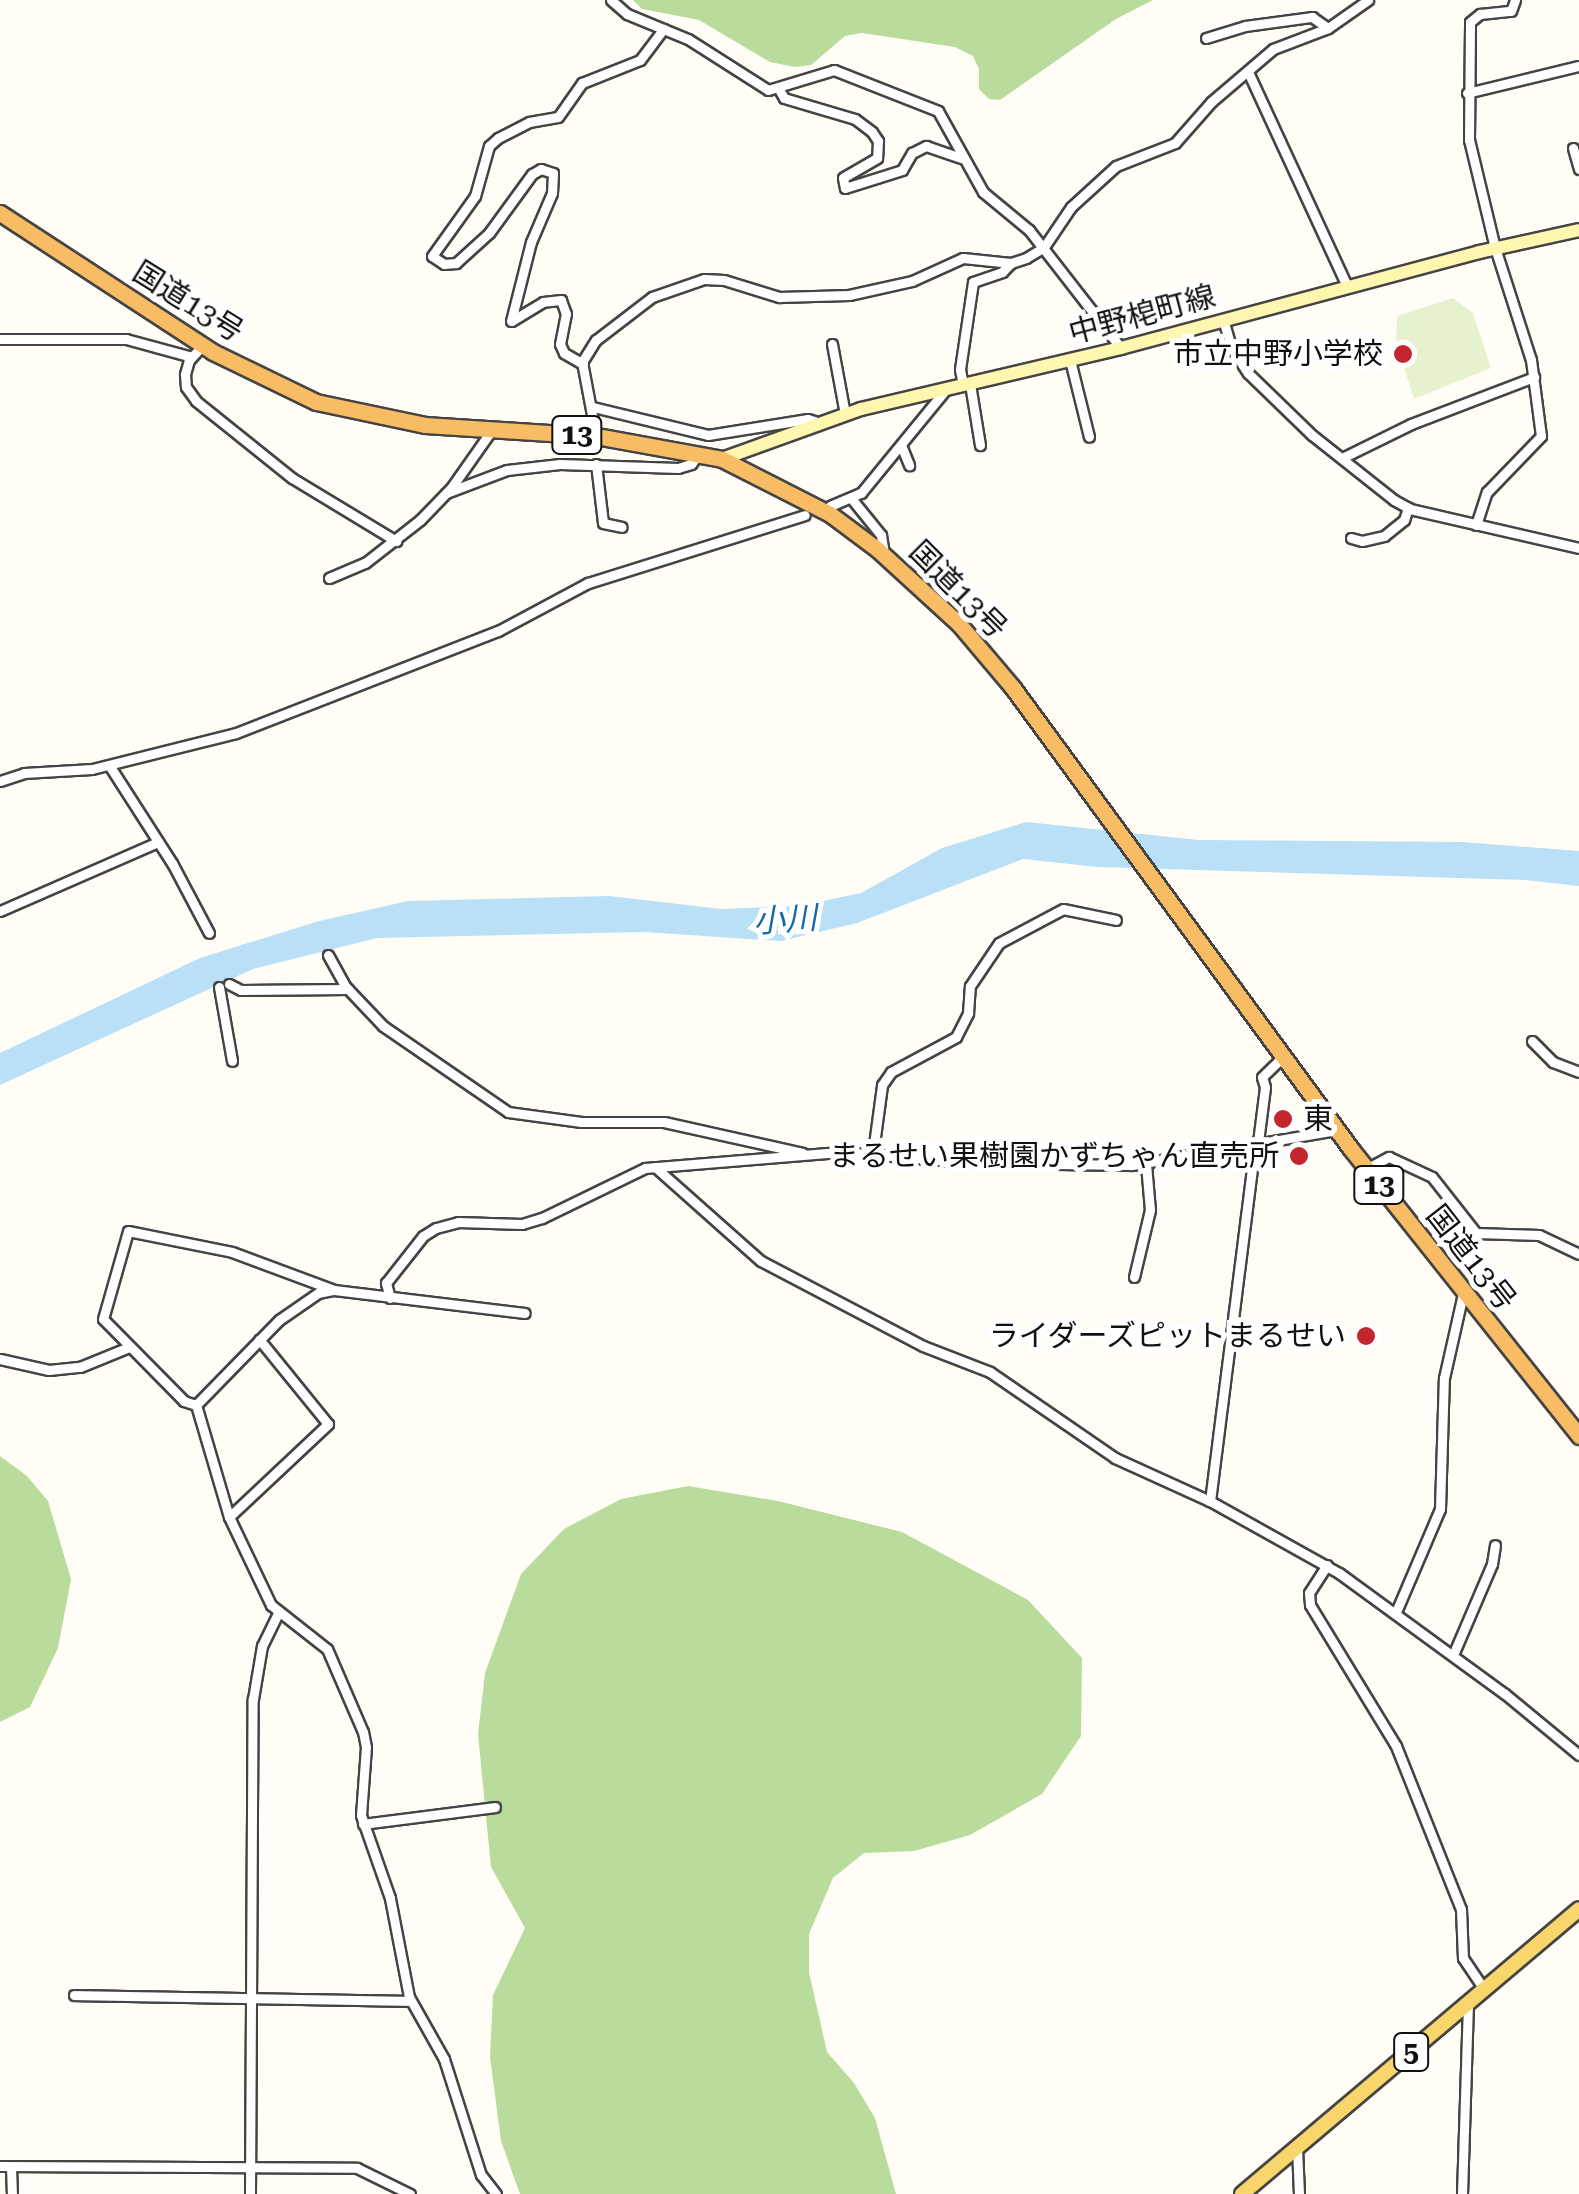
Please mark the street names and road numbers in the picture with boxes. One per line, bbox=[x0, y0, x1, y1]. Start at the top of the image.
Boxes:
street label: 国道13号 bbox=[126, 254, 250, 350]
street label: 中野梍町線 bbox=[1065, 278, 1219, 352]
road number: 13 bbox=[550, 412, 604, 458]
street label: 国道13号 bbox=[902, 534, 1014, 646]
road number: 13 bbox=[1352, 1162, 1406, 1208]
street label: 国道13号 bbox=[1419, 1198, 1523, 1318]
road number: 5 bbox=[1391, 2029, 1431, 2075]

